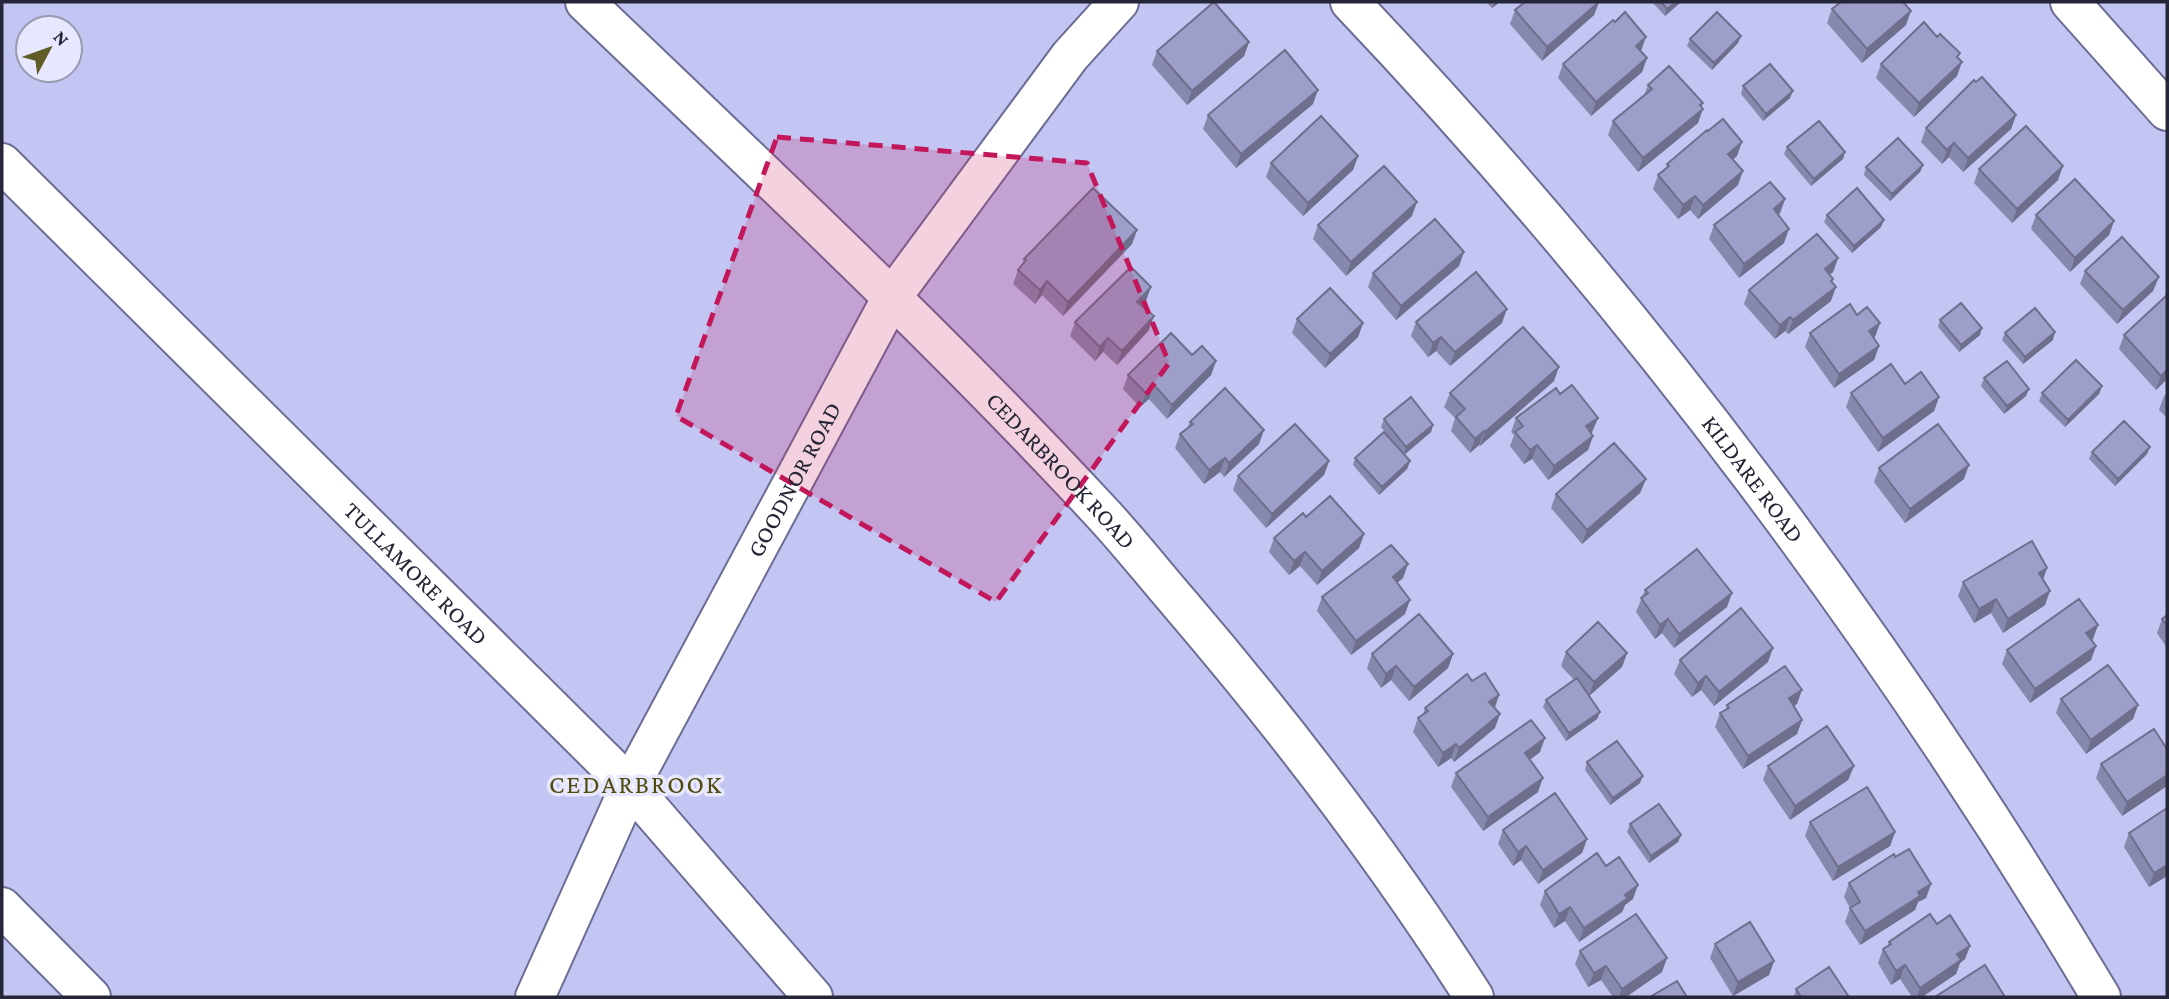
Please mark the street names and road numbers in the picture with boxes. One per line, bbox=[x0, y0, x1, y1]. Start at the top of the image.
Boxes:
street label: CEDARBROOK ROAD bbox=[981, 386, 1141, 554]
street label: GOODNOR ROAD bbox=[741, 397, 846, 561]
street label: KILDARE ROAD bbox=[1697, 410, 1810, 548]
street label: TULLAMORE ROAD bbox=[339, 496, 494, 650]

